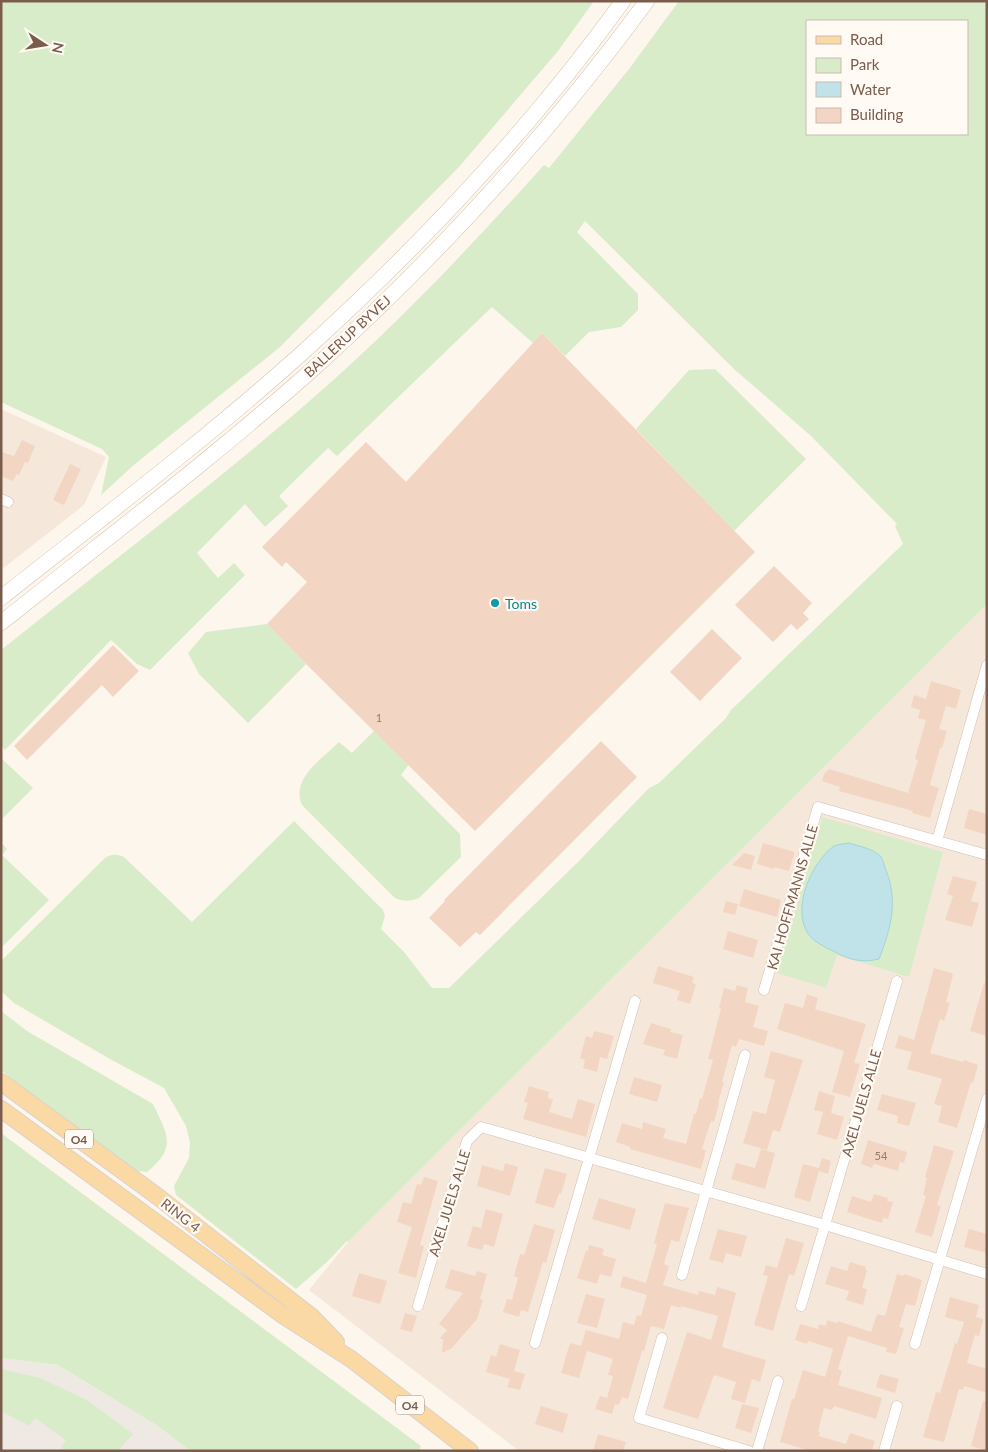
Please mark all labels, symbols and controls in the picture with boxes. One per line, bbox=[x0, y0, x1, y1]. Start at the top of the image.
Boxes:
north arrow bbox=[20, 20, 70, 70]
legend bbox=[806, 20, 968, 135]
text: Road bbox=[850, 30, 883, 48]
text: N bbox=[49, 41, 68, 55]
text: Park bbox=[850, 55, 880, 73]
text: Water bbox=[850, 80, 891, 98]
text: Building bbox=[850, 105, 903, 123]
street label: BALLERUP BYVEJ bbox=[300, 291, 394, 381]
place label: Toms bbox=[505, 595, 537, 612]
marker: Toms bbox=[489, 597, 501, 609]
house number: 1 bbox=[376, 711, 382, 724]
street label: KAI HOFFMANNS ALLE bbox=[763, 822, 821, 972]
street label: AXEL JUELS ALLE bbox=[838, 1047, 884, 1159]
road number: O4 bbox=[65, 1130, 93, 1148]
street label: AXEL JUELS ALLE bbox=[425, 1148, 473, 1258]
house number: 54 bbox=[875, 1149, 888, 1162]
street label: RING 4 bbox=[158, 1194, 204, 1236]
road number: O4 bbox=[396, 1396, 424, 1414]

